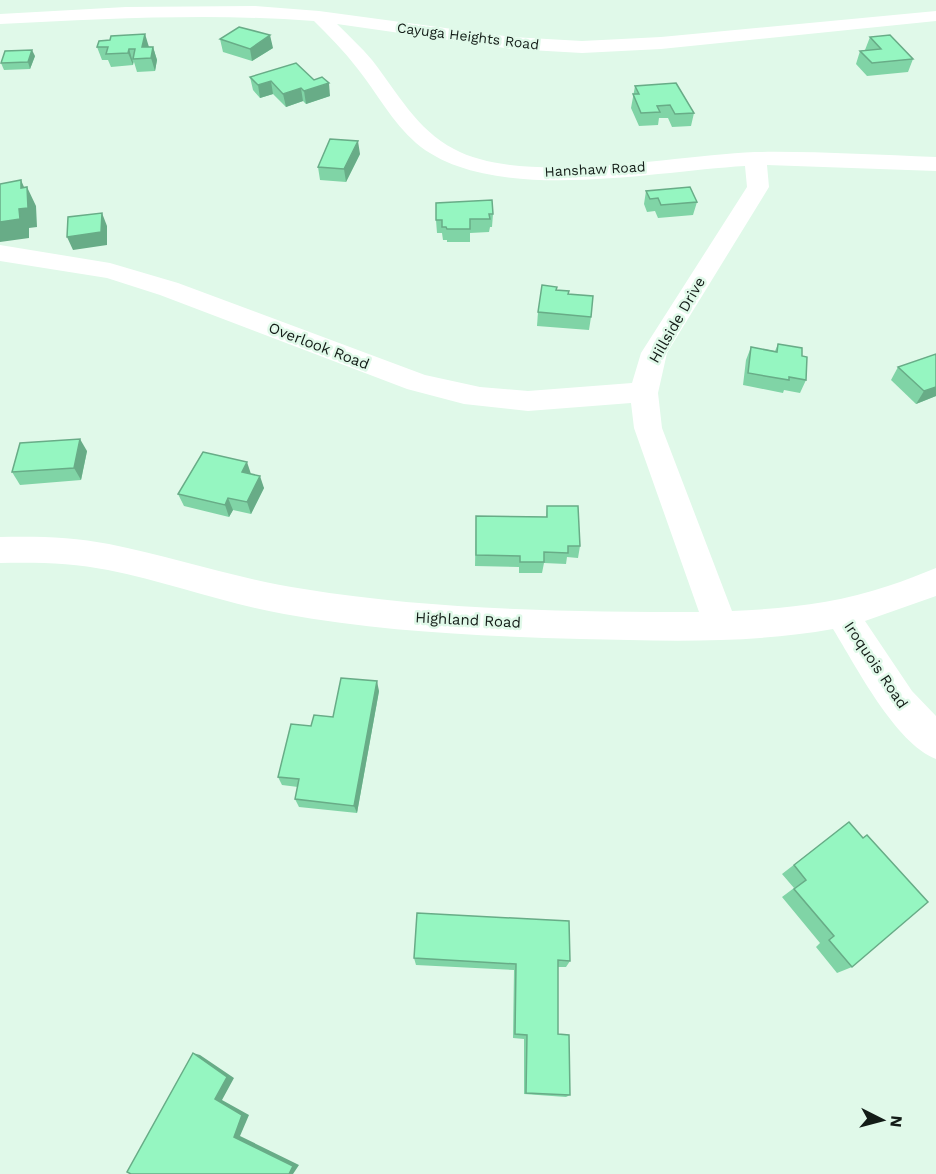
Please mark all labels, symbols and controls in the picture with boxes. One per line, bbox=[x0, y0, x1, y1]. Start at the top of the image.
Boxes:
street label: Cayuga Heights Road bbox=[396, 19, 540, 53]
street label: Hanshaw Road bbox=[544, 158, 646, 180]
street label: Hillside Drive bbox=[645, 274, 709, 366]
street label: Overlook Road bbox=[266, 319, 372, 373]
street label: Highland Road bbox=[415, 608, 521, 632]
street label: Iroquois Road bbox=[840, 618, 912, 712]
north arrow bbox=[852, 1090, 912, 1150]
text: N bbox=[886, 1115, 906, 1128]

